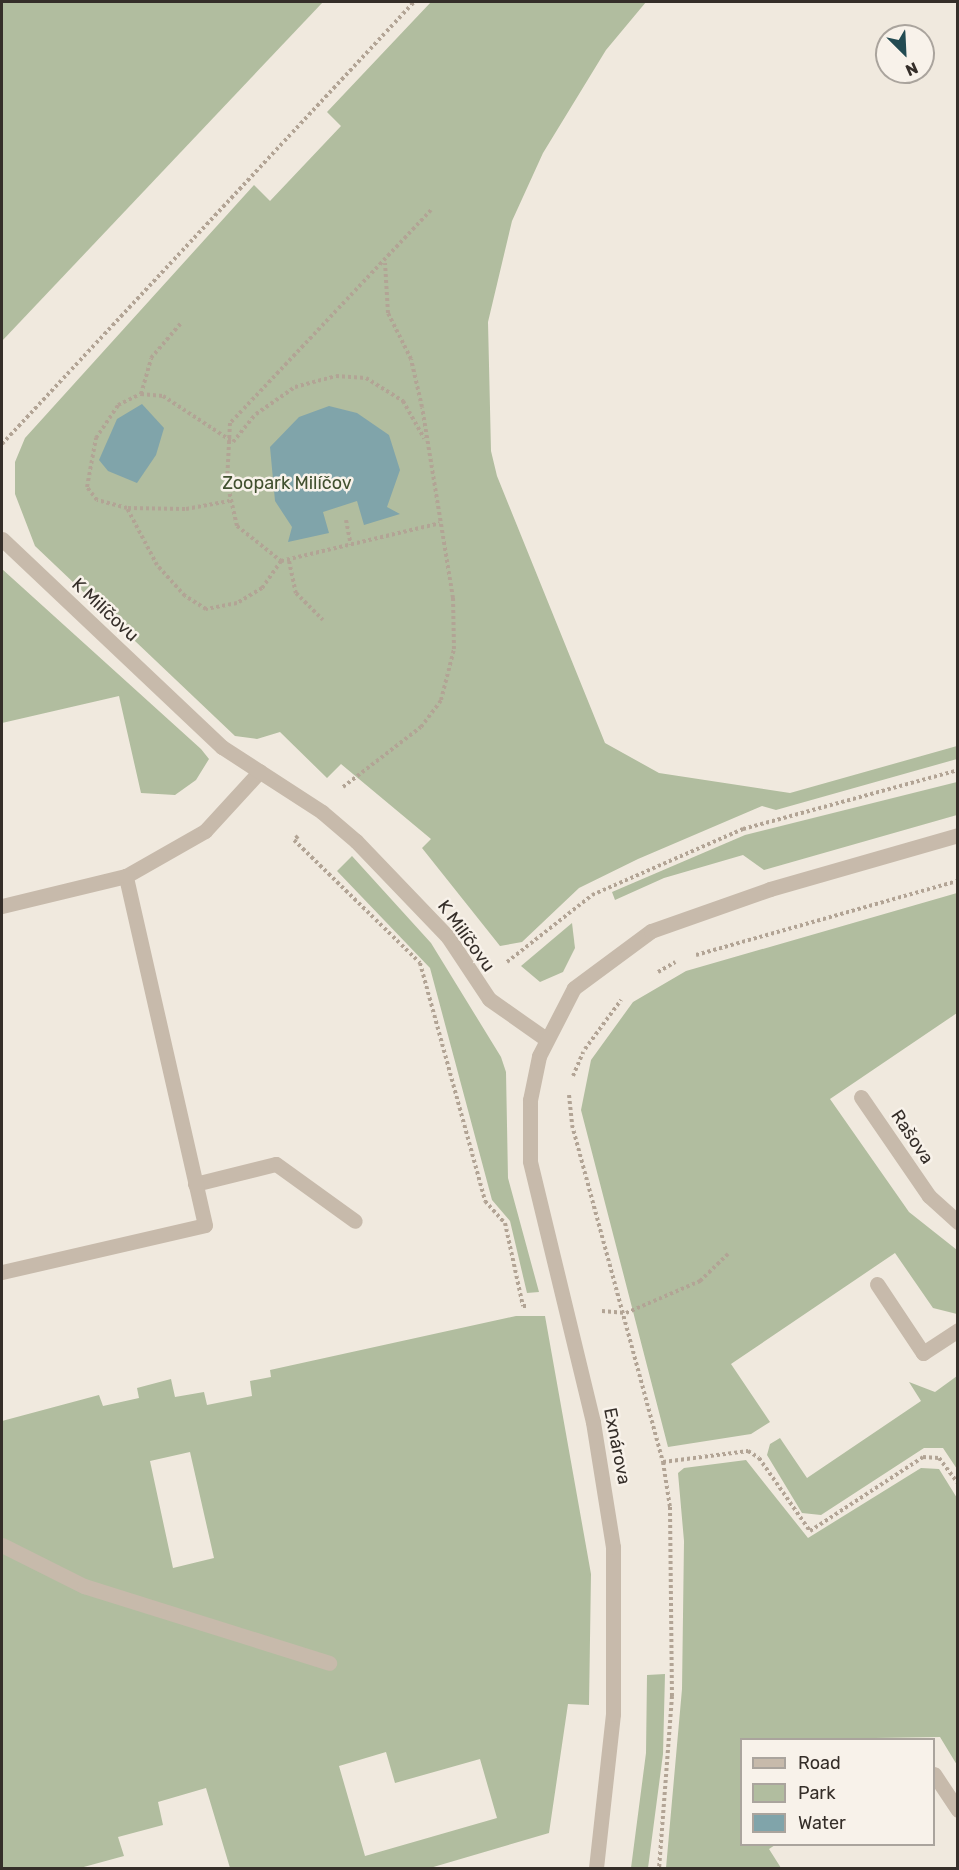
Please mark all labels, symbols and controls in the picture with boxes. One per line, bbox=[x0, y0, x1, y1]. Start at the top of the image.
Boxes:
north arrow bbox=[875, 24, 935, 84]
text: N bbox=[903, 58, 921, 80]
park label: Zoopark Milíčov bbox=[222, 472, 352, 494]
street label: K Milíčovu bbox=[67, 574, 143, 646]
street label: K Milíčovu bbox=[433, 896, 499, 976]
street label: Rašova bbox=[886, 1106, 938, 1168]
street label: Exnárova bbox=[599, 1406, 635, 1486]
legend bbox=[740, 1738, 935, 1846]
text: Road bbox=[798, 1752, 841, 1774]
text: Park bbox=[798, 1782, 835, 1804]
text: Water bbox=[798, 1812, 846, 1834]

